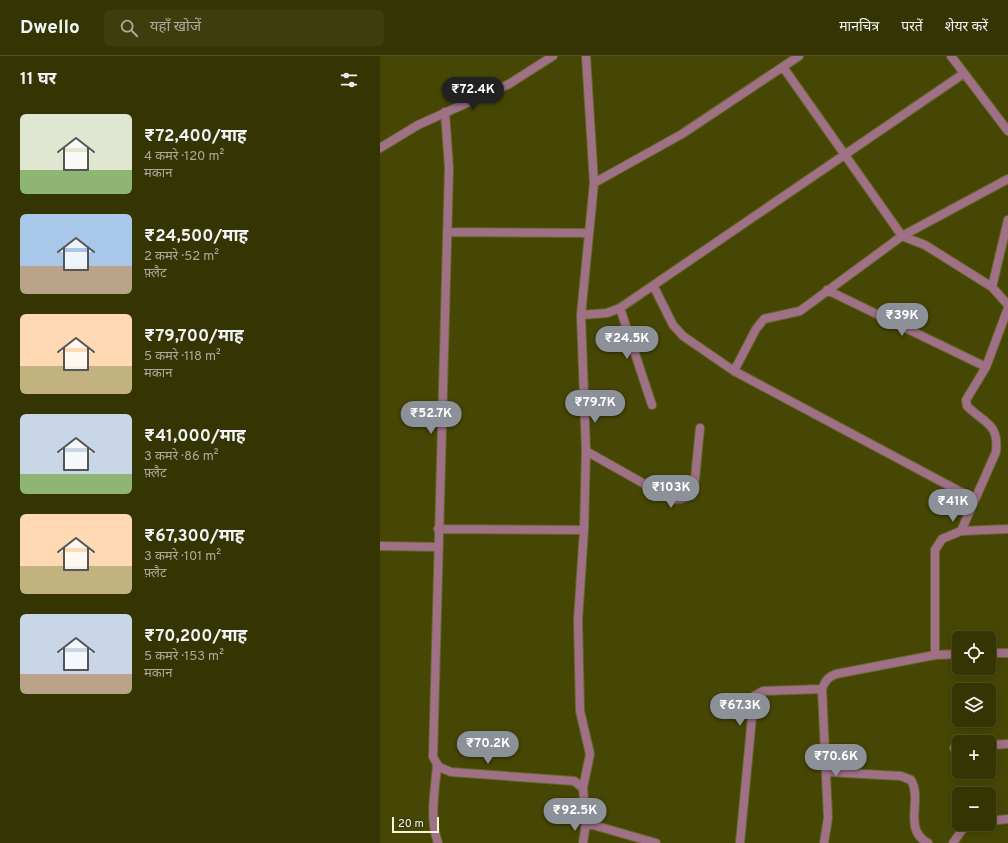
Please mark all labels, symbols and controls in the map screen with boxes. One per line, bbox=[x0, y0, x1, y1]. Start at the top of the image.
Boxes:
search box bbox=[104, 10, 384, 46]
text: Dwello bbox=[20, 16, 80, 40]
icon: search bbox=[118, 17, 140, 39]
text: यहाँ खोजें bbox=[150, 18, 201, 37]
text: मानचित्र bbox=[839, 19, 879, 36]
text: परतें bbox=[901, 19, 923, 36]
text: शेयर करें bbox=[945, 19, 988, 36]
text: 11 घर bbox=[20, 69, 56, 91]
icon: filters bbox=[338, 69, 360, 91]
pin: ₹72.4K bbox=[440, 77, 506, 111]
text: ₹72.4K bbox=[451, 82, 495, 98]
text: ₹72,400/माह bbox=[144, 126, 247, 148]
icon: home bbox=[52, 130, 100, 178]
text: 4 कमरे · 120 m² bbox=[144, 149, 224, 165]
text: मकान bbox=[144, 166, 172, 182]
text: ₹24,500/माह bbox=[144, 226, 248, 248]
icon: home bbox=[52, 230, 100, 278]
text: 2 कमरे · 52 m² bbox=[144, 249, 219, 265]
text: फ़्लैट bbox=[144, 266, 167, 282]
pin: ₹39K bbox=[878, 303, 926, 337]
text: ₹39K bbox=[885, 308, 919, 324]
text: ₹79,700/माह bbox=[144, 326, 244, 348]
pin: ₹24.5K bbox=[594, 326, 660, 360]
icon: home bbox=[52, 330, 100, 378]
text: ₹24.5K bbox=[604, 331, 650, 347]
text: 5 कमरे · 118 m² bbox=[144, 349, 221, 365]
text: मकान bbox=[144, 366, 172, 382]
pin: ₹79.7K bbox=[562, 390, 628, 424]
text: ₹79.7K bbox=[574, 395, 616, 411]
pin: ₹52.7K bbox=[398, 401, 464, 435]
text: ₹52.7K bbox=[410, 406, 452, 422]
text: ₹41,000/माह bbox=[144, 426, 246, 448]
icon: home bbox=[52, 430, 100, 478]
text: 3 कमरे · 86 m² bbox=[144, 449, 219, 465]
text: फ़्लैट bbox=[144, 466, 167, 482]
pin: ₹103K bbox=[643, 475, 699, 509]
text: ₹103K bbox=[651, 480, 691, 496]
pin: ₹41K bbox=[929, 489, 977, 523]
text: ₹41K bbox=[937, 494, 969, 510]
text: ₹67,300/माह bbox=[144, 526, 244, 548]
icon: home bbox=[52, 530, 100, 578]
text: 3 कमरे · 101 m² bbox=[144, 549, 221, 565]
text: फ़्लैट bbox=[144, 566, 167, 582]
text: ₹70,200/माह bbox=[144, 626, 247, 648]
icon: home bbox=[52, 630, 100, 678]
map controls bbox=[952, 631, 996, 831]
button: locate bbox=[952, 631, 996, 675]
text: 5 कमरे · 153 m² bbox=[144, 649, 224, 665]
text: मकान bbox=[144, 666, 172, 682]
button: layers bbox=[952, 683, 996, 727]
pin: ₹67.3K bbox=[707, 693, 773, 727]
text: ₹67.3K bbox=[719, 698, 761, 714]
pin: ₹70.2K bbox=[455, 731, 521, 765]
button: + bbox=[952, 735, 996, 779]
text: ₹70.2K bbox=[466, 736, 510, 752]
pin: ₹70.6K bbox=[803, 744, 869, 778]
text: ₹70.6K bbox=[814, 749, 858, 765]
button: − bbox=[952, 787, 996, 831]
pin: ₹92.5K bbox=[542, 798, 608, 832]
text: ₹92.5K bbox=[553, 803, 597, 819]
scale bar bbox=[392, 815, 439, 834]
text: 20 m bbox=[398, 817, 424, 831]

